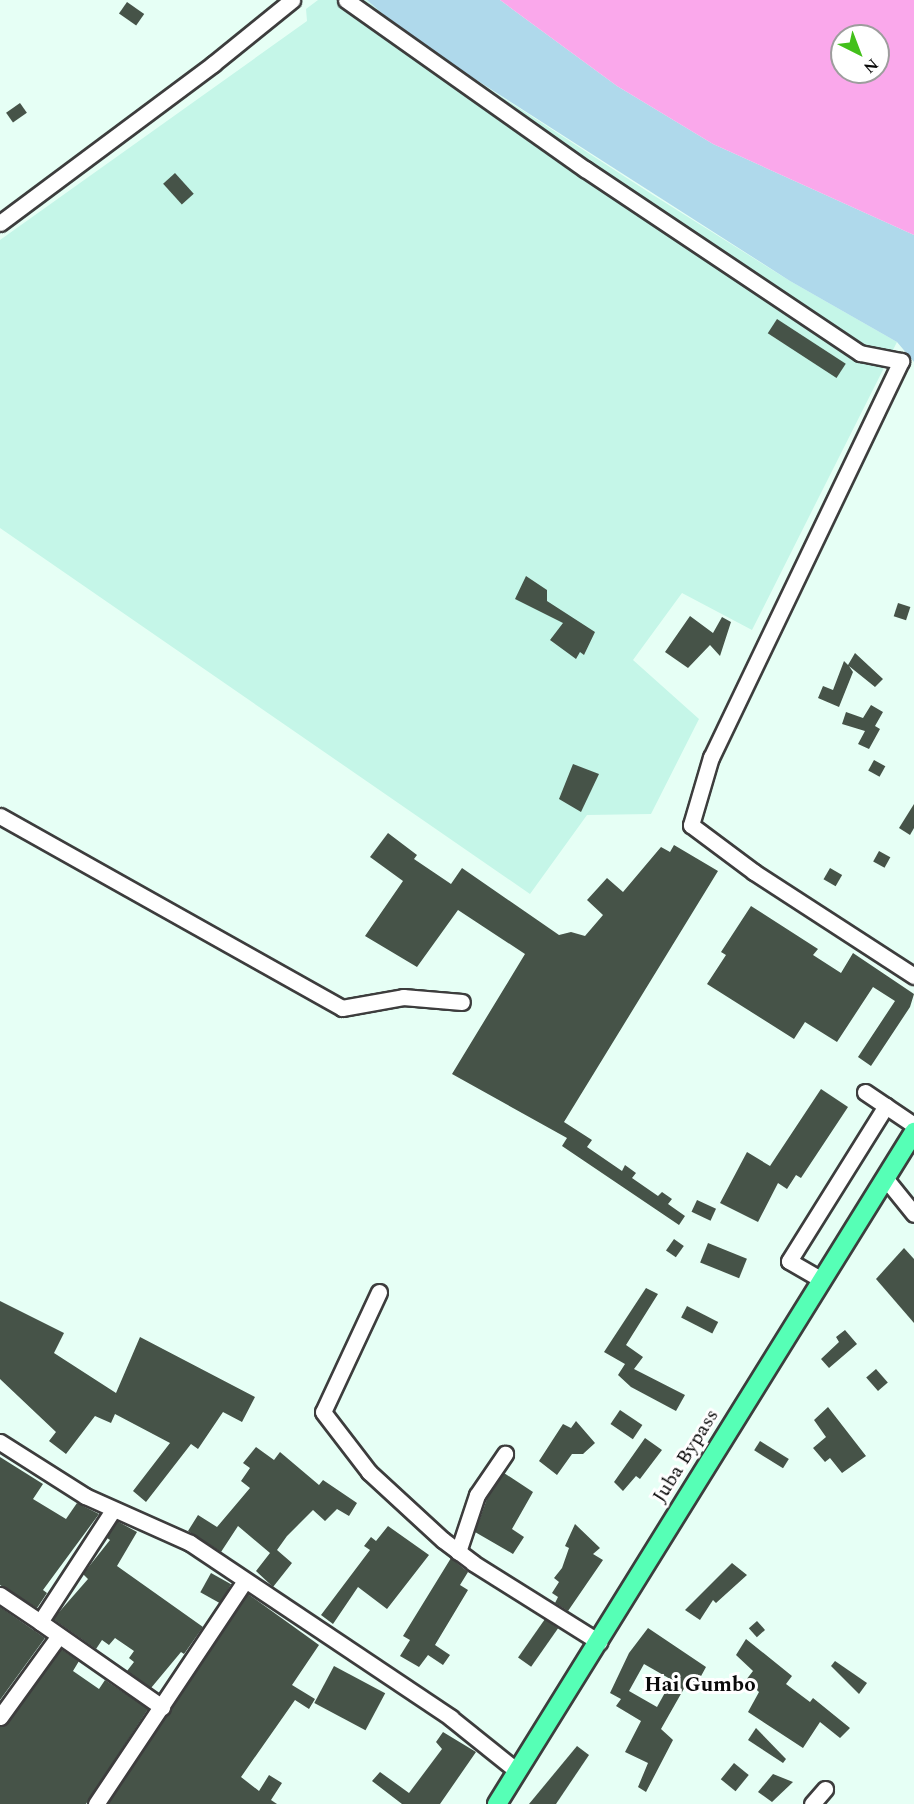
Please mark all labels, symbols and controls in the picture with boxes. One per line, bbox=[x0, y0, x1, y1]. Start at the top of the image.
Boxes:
north arrow bbox=[830, 24, 890, 84]
text: N bbox=[858, 53, 884, 79]
street label: Juba Bypass bbox=[648, 1405, 724, 1507]
district label: Hai Gumbo bbox=[644, 1672, 756, 1698]

